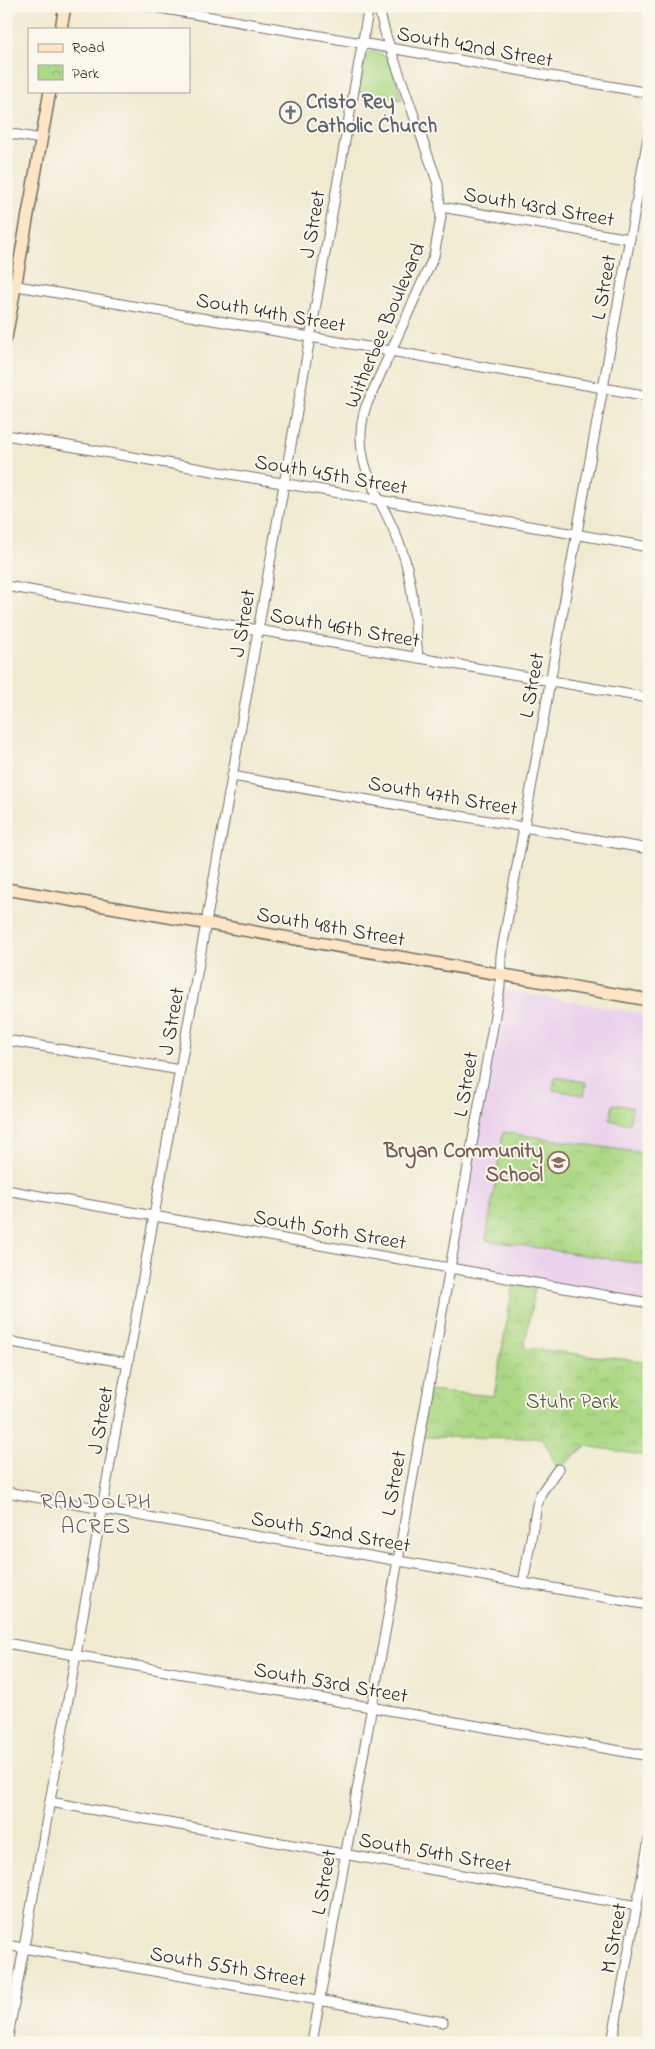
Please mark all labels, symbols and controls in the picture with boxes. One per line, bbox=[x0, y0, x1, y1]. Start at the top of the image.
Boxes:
street label: South 42nd Street bbox=[394, 19, 555, 76]
legend bbox=[28, 28, 190, 92]
text: Road bbox=[72, 37, 105, 59]
text: Park bbox=[72, 63, 100, 85]
place label: Cristo Rey Catholic Church bbox=[306, 88, 437, 142]
church icon: Cristo Rey Catholic Church bbox=[278, 101, 302, 125]
street label: South 43rd Street bbox=[461, 180, 616, 236]
street label: J Street bbox=[293, 188, 335, 261]
street label: Witherbee Boulevard bbox=[337, 238, 434, 413]
street label: L Street bbox=[584, 252, 625, 322]
street label: South 44th Street bbox=[194, 286, 348, 342]
street label: South 45th Street bbox=[252, 448, 409, 504]
street label: J Street bbox=[223, 587, 265, 660]
street label: South 46th Street bbox=[267, 601, 422, 657]
street label: L Street bbox=[512, 650, 553, 720]
street label: South 47th Street bbox=[366, 769, 520, 825]
street label: South 48th Street bbox=[254, 900, 407, 956]
street label: J Street bbox=[152, 985, 194, 1058]
street label: L Street bbox=[446, 1049, 487, 1119]
place label: Bryan Community School bbox=[383, 1137, 543, 1191]
school or university icon: Bryan Community School bbox=[547, 1150, 571, 1174]
street label: South 50th Street bbox=[251, 1203, 409, 1259]
street label: J Street bbox=[81, 1384, 123, 1457]
park label: Stuhr Park bbox=[526, 1388, 619, 1418]
street label: L Street bbox=[374, 1448, 415, 1518]
district label: RANDOLPH ACRES bbox=[40, 1487, 152, 1544]
street label: South 52nd Street bbox=[249, 1504, 413, 1562]
street label: South 53rd Street bbox=[251, 1656, 410, 1712]
street label: South 54th Street bbox=[356, 1826, 513, 1882]
street label: L Street bbox=[304, 1847, 345, 1917]
street label: M Street bbox=[594, 1901, 636, 1976]
street label: South 55th Street bbox=[147, 1939, 308, 1996]

